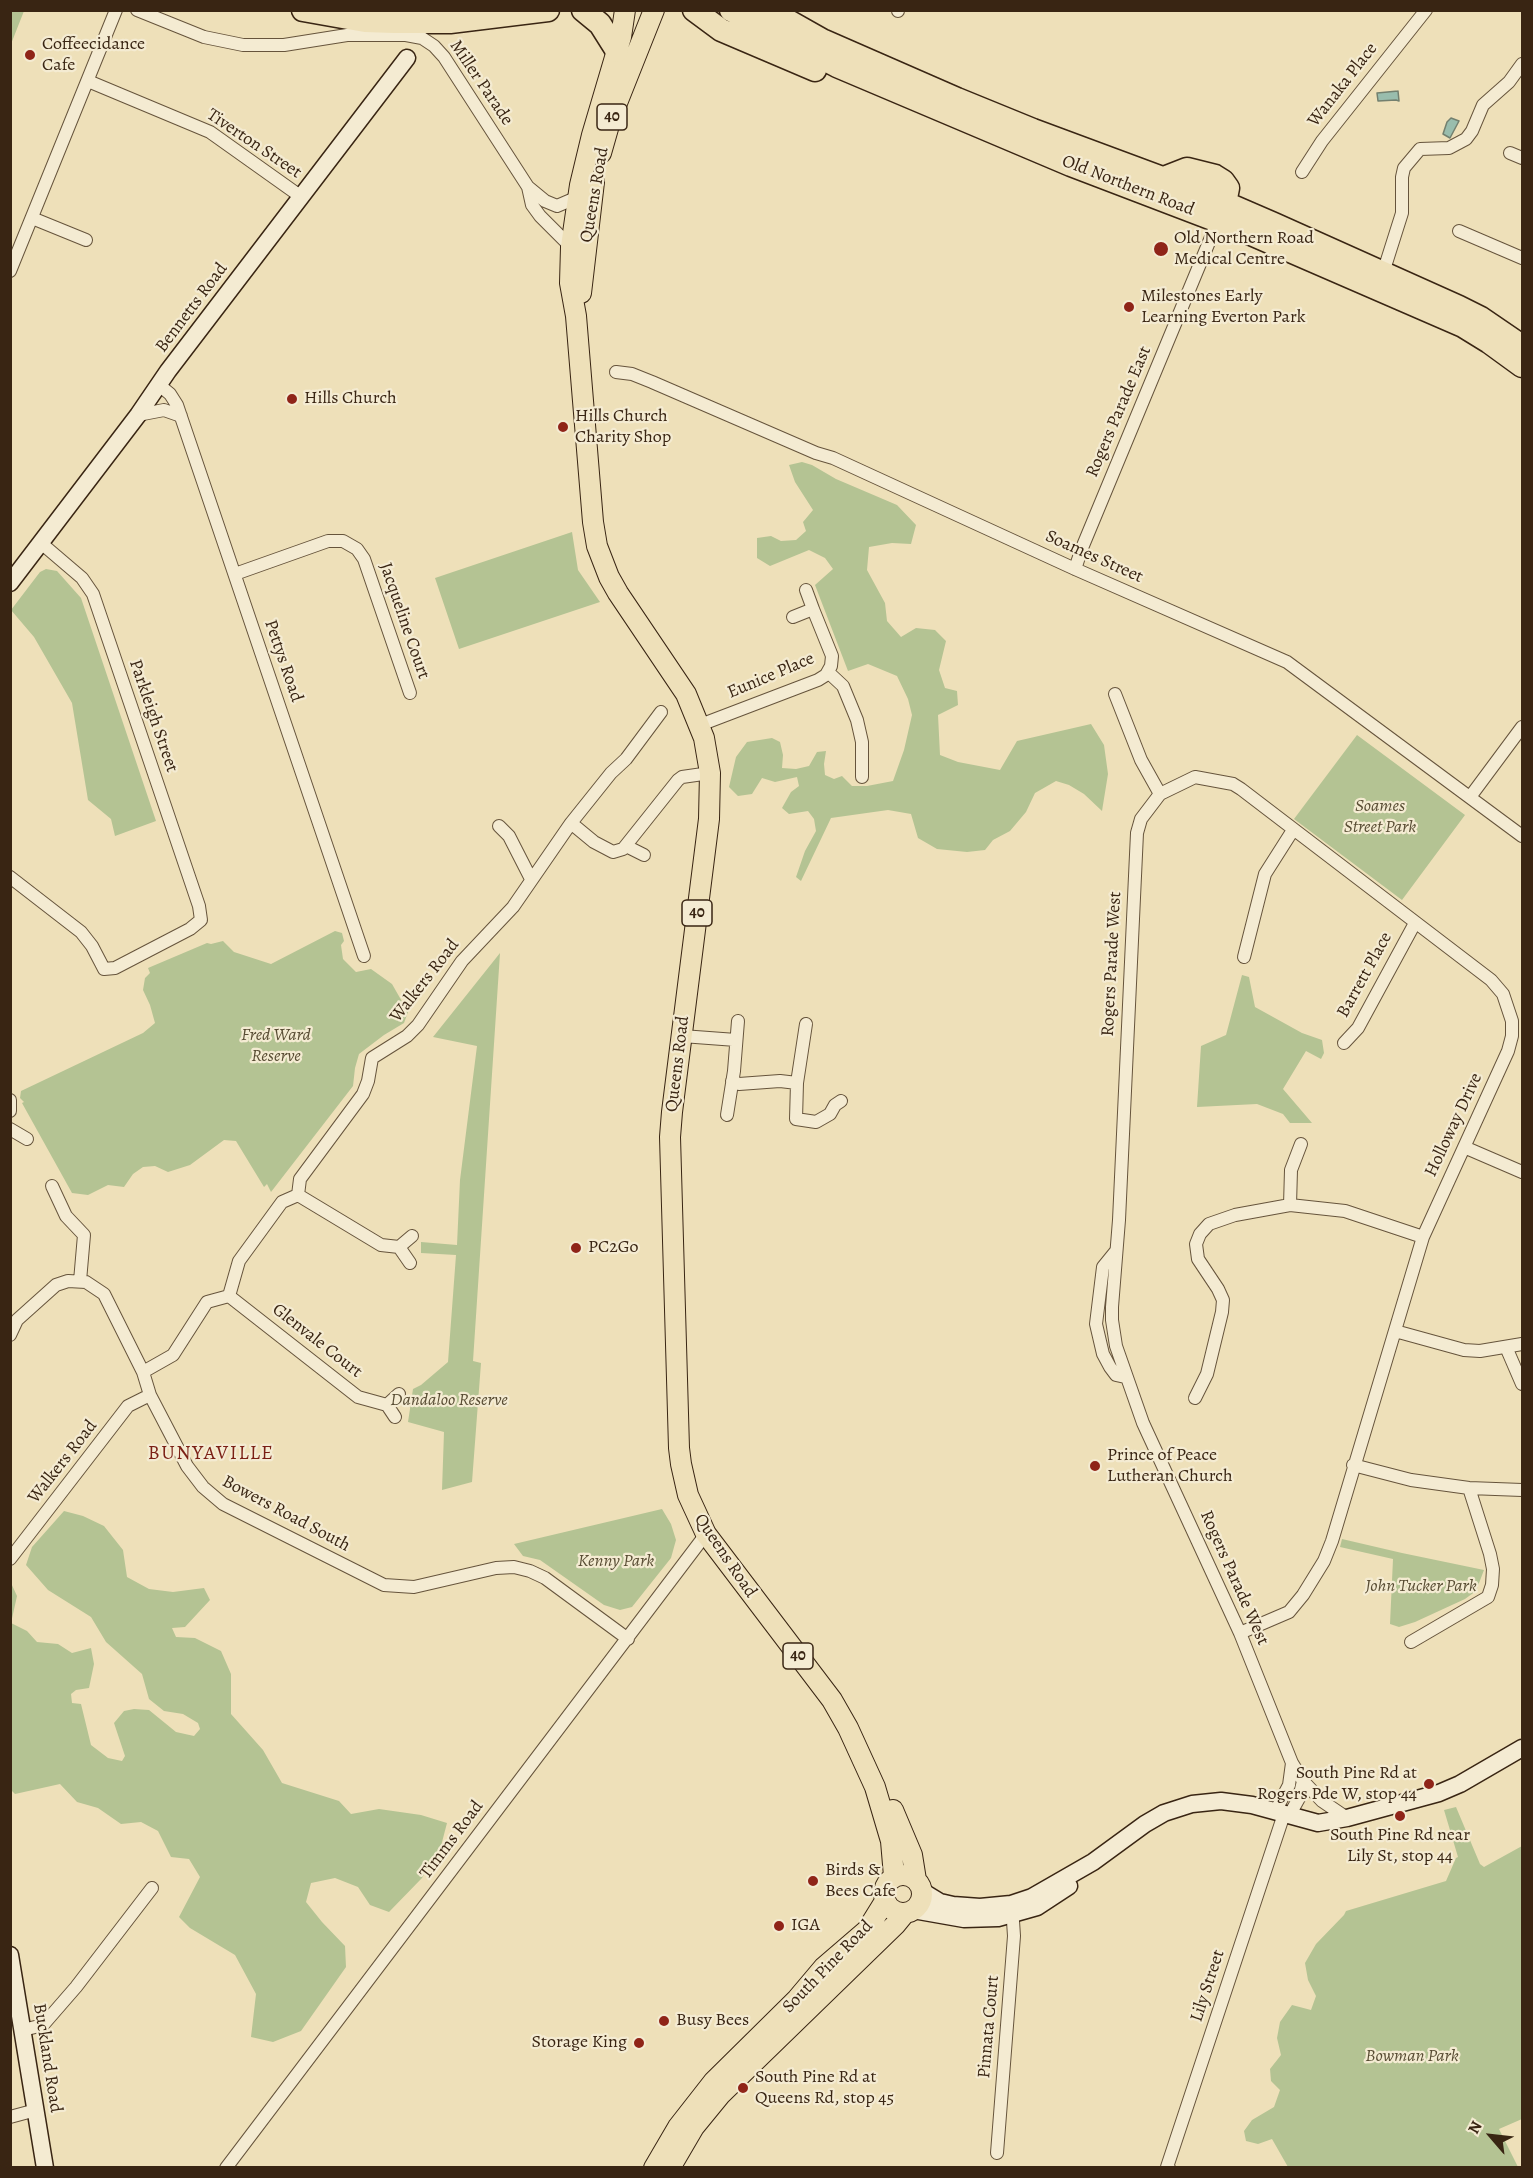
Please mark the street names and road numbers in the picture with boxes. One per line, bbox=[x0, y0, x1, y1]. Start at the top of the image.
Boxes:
street label: Miller Parade bbox=[445, 36, 517, 130]
street label: Wanaka Place bbox=[1304, 39, 1382, 131]
street label: Tiverton Street bbox=[203, 104, 305, 184]
road number: 40 bbox=[597, 104, 627, 130]
street label: Queens Road bbox=[576, 146, 614, 244]
street label: Old Northern Road bbox=[1059, 151, 1197, 221]
street label: Bennetts Road bbox=[151, 259, 233, 357]
street label: Rogers Parade East bbox=[1082, 343, 1156, 481]
street label: Soames Street bbox=[1042, 526, 1146, 588]
street label: Jacqueline Court bbox=[374, 560, 434, 682]
street label: Pettys Road bbox=[259, 617, 307, 705]
street label: Eunice Place bbox=[724, 648, 818, 704]
street label: Parkleigh Street bbox=[124, 657, 182, 775]
street label: Rogers Parade West bbox=[1097, 891, 1127, 1037]
road number: 40 bbox=[682, 900, 712, 926]
street label: Barrett Place bbox=[1333, 928, 1397, 1022]
street label: Walkers Road bbox=[386, 935, 464, 1027]
street label: Queens Road bbox=[661, 1015, 695, 1113]
street label: Holloway Drive bbox=[1421, 1070, 1487, 1180]
street label: Glenvale Court bbox=[268, 1299, 366, 1383]
street label: Walkers Road bbox=[24, 1416, 102, 1508]
street label: Bowers Road South bbox=[218, 1471, 354, 1557]
street label: Rogers Parade West bbox=[1195, 1507, 1273, 1649]
street label: Queens Road bbox=[689, 1510, 761, 1602]
road number: 40 bbox=[783, 1643, 813, 1669]
street label: Timms Road bbox=[416, 1797, 488, 1883]
street label: South Pine Road bbox=[778, 1916, 878, 2018]
street label: Lily Street bbox=[1186, 1947, 1230, 2025]
street label: Pinnata Court bbox=[974, 1975, 1004, 2079]
street label: Buckland Road bbox=[28, 2002, 66, 2114]

